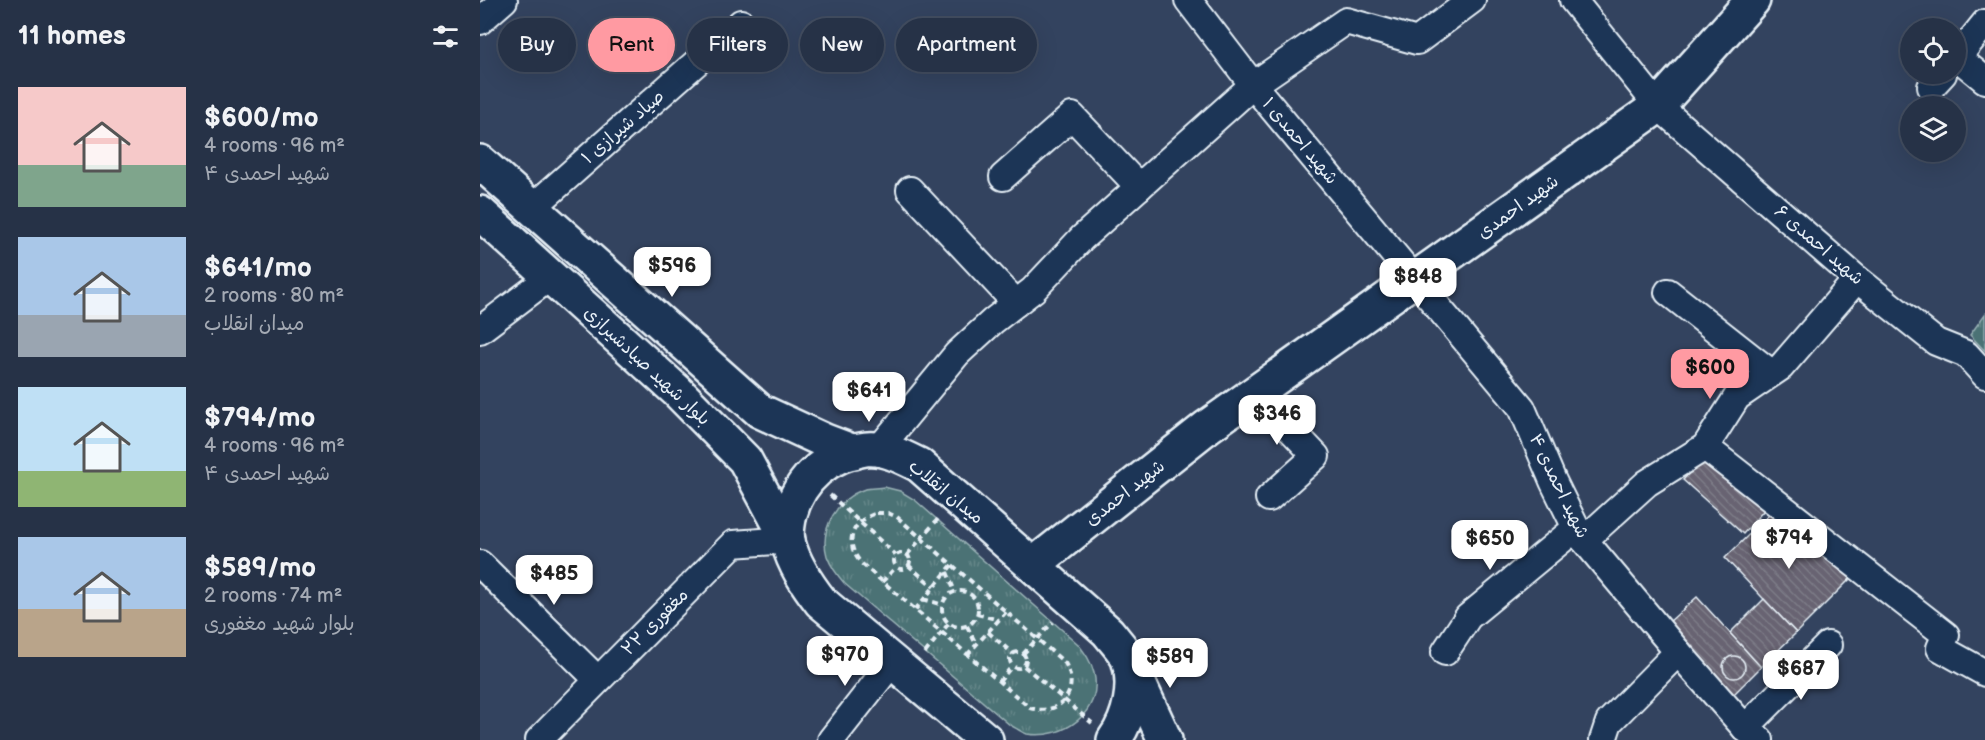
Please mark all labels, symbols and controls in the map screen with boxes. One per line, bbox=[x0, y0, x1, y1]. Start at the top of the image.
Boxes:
chip: Buy bbox=[498, 18, 576, 72]
chip: Rent bbox=[588, 18, 675, 72]
chip: Filters bbox=[687, 18, 788, 72]
chip: New bbox=[800, 18, 884, 72]
chip: Apartment bbox=[896, 18, 1037, 72]
map controls bbox=[1900, 18, 1966, 162]
button: locate bbox=[1900, 18, 1966, 84]
icon: filters bbox=[429, 20, 462, 53]
text: 11 homes bbox=[18, 21, 126, 52]
street label: صیاد شیرازی ۱ bbox=[577, 85, 669, 169]
street label: شهید احمدی ۱ bbox=[1258, 93, 1342, 189]
button: layers bbox=[1900, 96, 1966, 162]
text: $600/mo bbox=[204, 103, 318, 134]
icon: home bbox=[66, 111, 138, 183]
text: 4 rooms · 96 m² bbox=[204, 134, 345, 158]
text: شهید احمدی ۴ bbox=[204, 162, 330, 186]
street label: شهید احمدی bbox=[1473, 171, 1563, 243]
street label: شهید احمدی ۶ bbox=[1770, 201, 1868, 289]
pin: $596 bbox=[636, 247, 708, 298]
text: $641/mo bbox=[204, 253, 312, 284]
text: $596 bbox=[648, 254, 696, 278]
pin: $848 bbox=[1382, 258, 1454, 309]
icon: home bbox=[66, 261, 138, 333]
text: $848 bbox=[1394, 265, 1443, 289]
text: 2 rooms · 80 m² bbox=[204, 284, 344, 308]
street label: بلوار شهید صیادشیرازی bbox=[580, 302, 714, 430]
text: میدان انقلاب bbox=[204, 312, 304, 336]
pin: $600 bbox=[1674, 349, 1746, 400]
text: $600 bbox=[1685, 356, 1735, 380]
pin: $641 bbox=[833, 372, 905, 423]
text: $641 bbox=[846, 379, 892, 403]
pin: $346 bbox=[1241, 395, 1313, 446]
text: $346 bbox=[1253, 402, 1301, 426]
text: $794/mo bbox=[204, 403, 315, 434]
icon: home bbox=[66, 411, 138, 483]
street label: شهید احمدی ۴ bbox=[1525, 430, 1593, 542]
text: 4 rooms · 96 m² bbox=[204, 434, 345, 458]
street label: میدان انقلاب bbox=[904, 455, 988, 529]
street label: شهید احمدی bbox=[1081, 455, 1169, 531]
text: شهید احمدی ۴ bbox=[204, 462, 330, 486]
pin: $794 bbox=[1753, 519, 1825, 570]
pin: $650 bbox=[1454, 520, 1526, 571]
text: $794 bbox=[1765, 526, 1813, 550]
text: $650 bbox=[1465, 527, 1515, 551]
text: $589/mo bbox=[204, 553, 316, 584]
pin: $485 bbox=[518, 555, 590, 606]
icon: home bbox=[66, 561, 138, 633]
text: $485 bbox=[530, 562, 578, 586]
text: 2 rooms · 74 m² bbox=[204, 584, 342, 608]
street label: مغفوری ۲۲ bbox=[617, 584, 693, 660]
text: بلوار شهید مغفوری bbox=[204, 612, 355, 636]
pin: $970 bbox=[809, 636, 881, 687]
pin: $589 bbox=[1134, 638, 1206, 689]
text: $970 bbox=[821, 643, 869, 667]
text: $589 bbox=[1146, 645, 1194, 669]
pin: $687 bbox=[1765, 650, 1837, 701]
text: $687 bbox=[1777, 657, 1825, 681]

